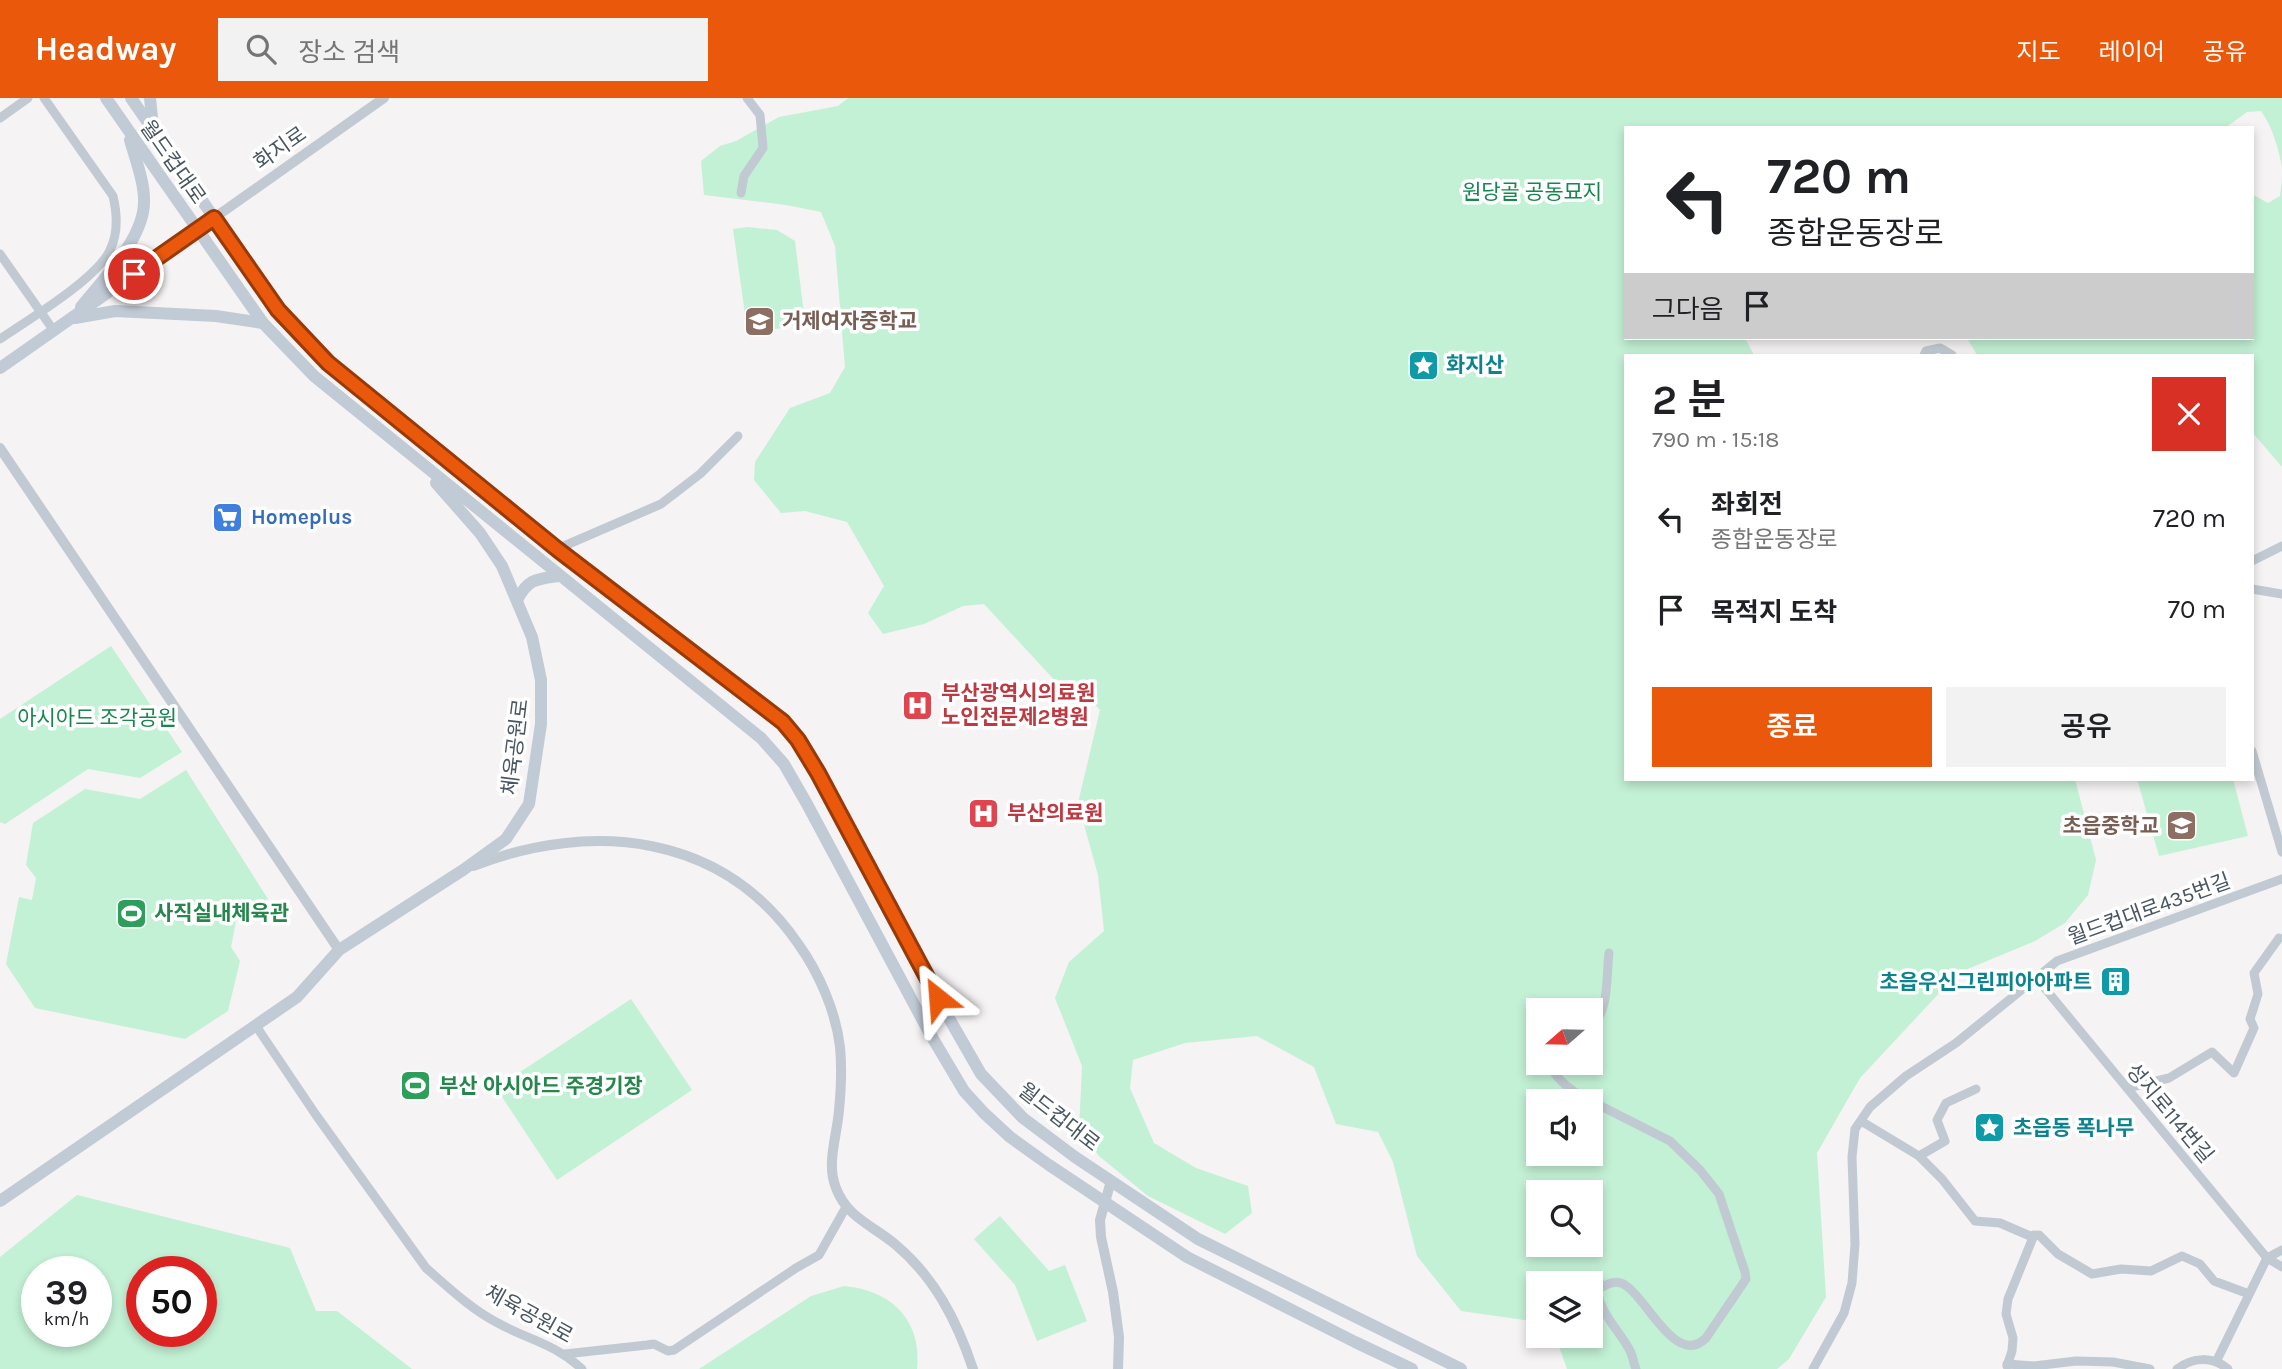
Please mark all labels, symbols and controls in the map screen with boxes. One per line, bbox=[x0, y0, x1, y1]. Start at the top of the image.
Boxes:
search box bbox=[218, 18, 708, 81]
text: Headway bbox=[35, 30, 176, 68]
icon: search bbox=[242, 30, 280, 68]
text: 장소 검색 bbox=[298, 37, 400, 68]
text: 지도 bbox=[2016, 38, 2061, 66]
text: 레이어 bbox=[2099, 38, 2165, 66]
text: 공유 bbox=[2203, 38, 2247, 66]
street label: 월드컵대로 bbox=[135, 116, 211, 208]
street label: 화지로 bbox=[249, 122, 311, 174]
text: 720 m bbox=[1767, 148, 1911, 205]
icon: left bbox=[1652, 154, 1743, 245]
park label: 원당골 공동묘지 bbox=[1462, 180, 1602, 204]
text: 종합운동장로 bbox=[1767, 215, 1944, 252]
pin bbox=[104, 244, 164, 304]
icon: arrive bbox=[115, 255, 153, 293]
icon: arrive bbox=[1738, 287, 1776, 325]
text: 그다음 bbox=[1652, 294, 1724, 325]
school or university icon: 거제여자중학교 bbox=[742, 304, 776, 338]
place label: 거제여자중학교 bbox=[782, 309, 917, 333]
place icon: 화지산 bbox=[1406, 348, 1440, 382]
place label: 화지산 bbox=[1446, 353, 1504, 377]
text: 2 분 bbox=[1652, 375, 1726, 425]
button: close bbox=[2152, 377, 2226, 451]
text: 790 m · 15:18 bbox=[1652, 426, 1779, 453]
text: 좌회전 bbox=[1711, 489, 1783, 520]
supermarket icon: Homeplus bbox=[211, 500, 245, 534]
icon: left bbox=[1652, 500, 1690, 538]
text: 720 m bbox=[2153, 503, 2226, 534]
place label: Homeplus bbox=[251, 505, 352, 529]
text: 종합운동장로 bbox=[1711, 526, 1838, 553]
icon: arrive bbox=[1652, 591, 1690, 629]
text: 70 m bbox=[2168, 594, 2226, 625]
text: 목적지 도착 bbox=[1711, 597, 1837, 628]
place label: 부산광역시의료원 노인전문제2병원 bbox=[941, 681, 1096, 729]
button: 종료 bbox=[1652, 687, 1932, 767]
button: 공유 bbox=[1946, 687, 2226, 767]
hospital icon: 부산광역시의료원 노인전문제2병원 bbox=[901, 688, 935, 722]
street label: 체육공원로 bbox=[497, 698, 533, 796]
park label: 아시아드 조각공원 bbox=[17, 706, 177, 730]
hospital icon: 부산의료원 bbox=[967, 796, 1001, 830]
place label: 부산의료원 bbox=[1007, 801, 1104, 825]
school or university icon: 초읍중학교 bbox=[2165, 809, 2199, 843]
place label: 초읍중학교 bbox=[2062, 814, 2159, 838]
street label: 월드컵대로435번길 bbox=[2064, 868, 2234, 950]
sports icon: 사직실내체육관 bbox=[114, 896, 148, 930]
place label: 사직실내체육관 bbox=[154, 901, 289, 925]
position arrow bbox=[901, 961, 975, 1035]
building icon: 초읍우신그린피아아파트 bbox=[2098, 965, 2132, 999]
place label: 초읍우신그린피아아파트 bbox=[1879, 970, 2092, 994]
north arrow bbox=[1526, 998, 1603, 1074]
map controls bbox=[1526, 998, 1603, 1348]
street label: 성지로114번길 bbox=[2122, 1058, 2218, 1168]
sports icon: 부산 아시아드 주경기장 bbox=[399, 1069, 433, 1103]
place label: 부산 아시아드 주경기장 bbox=[439, 1074, 643, 1098]
street label: 월드컵대로 bbox=[1014, 1078, 1104, 1156]
button: sound bbox=[1526, 1089, 1603, 1166]
place icon: 초읍동 폭나무 bbox=[1973, 1111, 2007, 1145]
place label: 초읍동 폭나무 bbox=[2013, 1116, 2134, 1140]
button: search bbox=[1526, 1180, 1603, 1257]
speed limit sign: 50 bbox=[126, 1256, 217, 1347]
button: layers bbox=[1526, 1271, 1603, 1348]
text: 39 bbox=[45, 1272, 88, 1313]
street label: 체육공원로 bbox=[481, 1280, 577, 1348]
text: km/h bbox=[44, 1308, 89, 1330]

